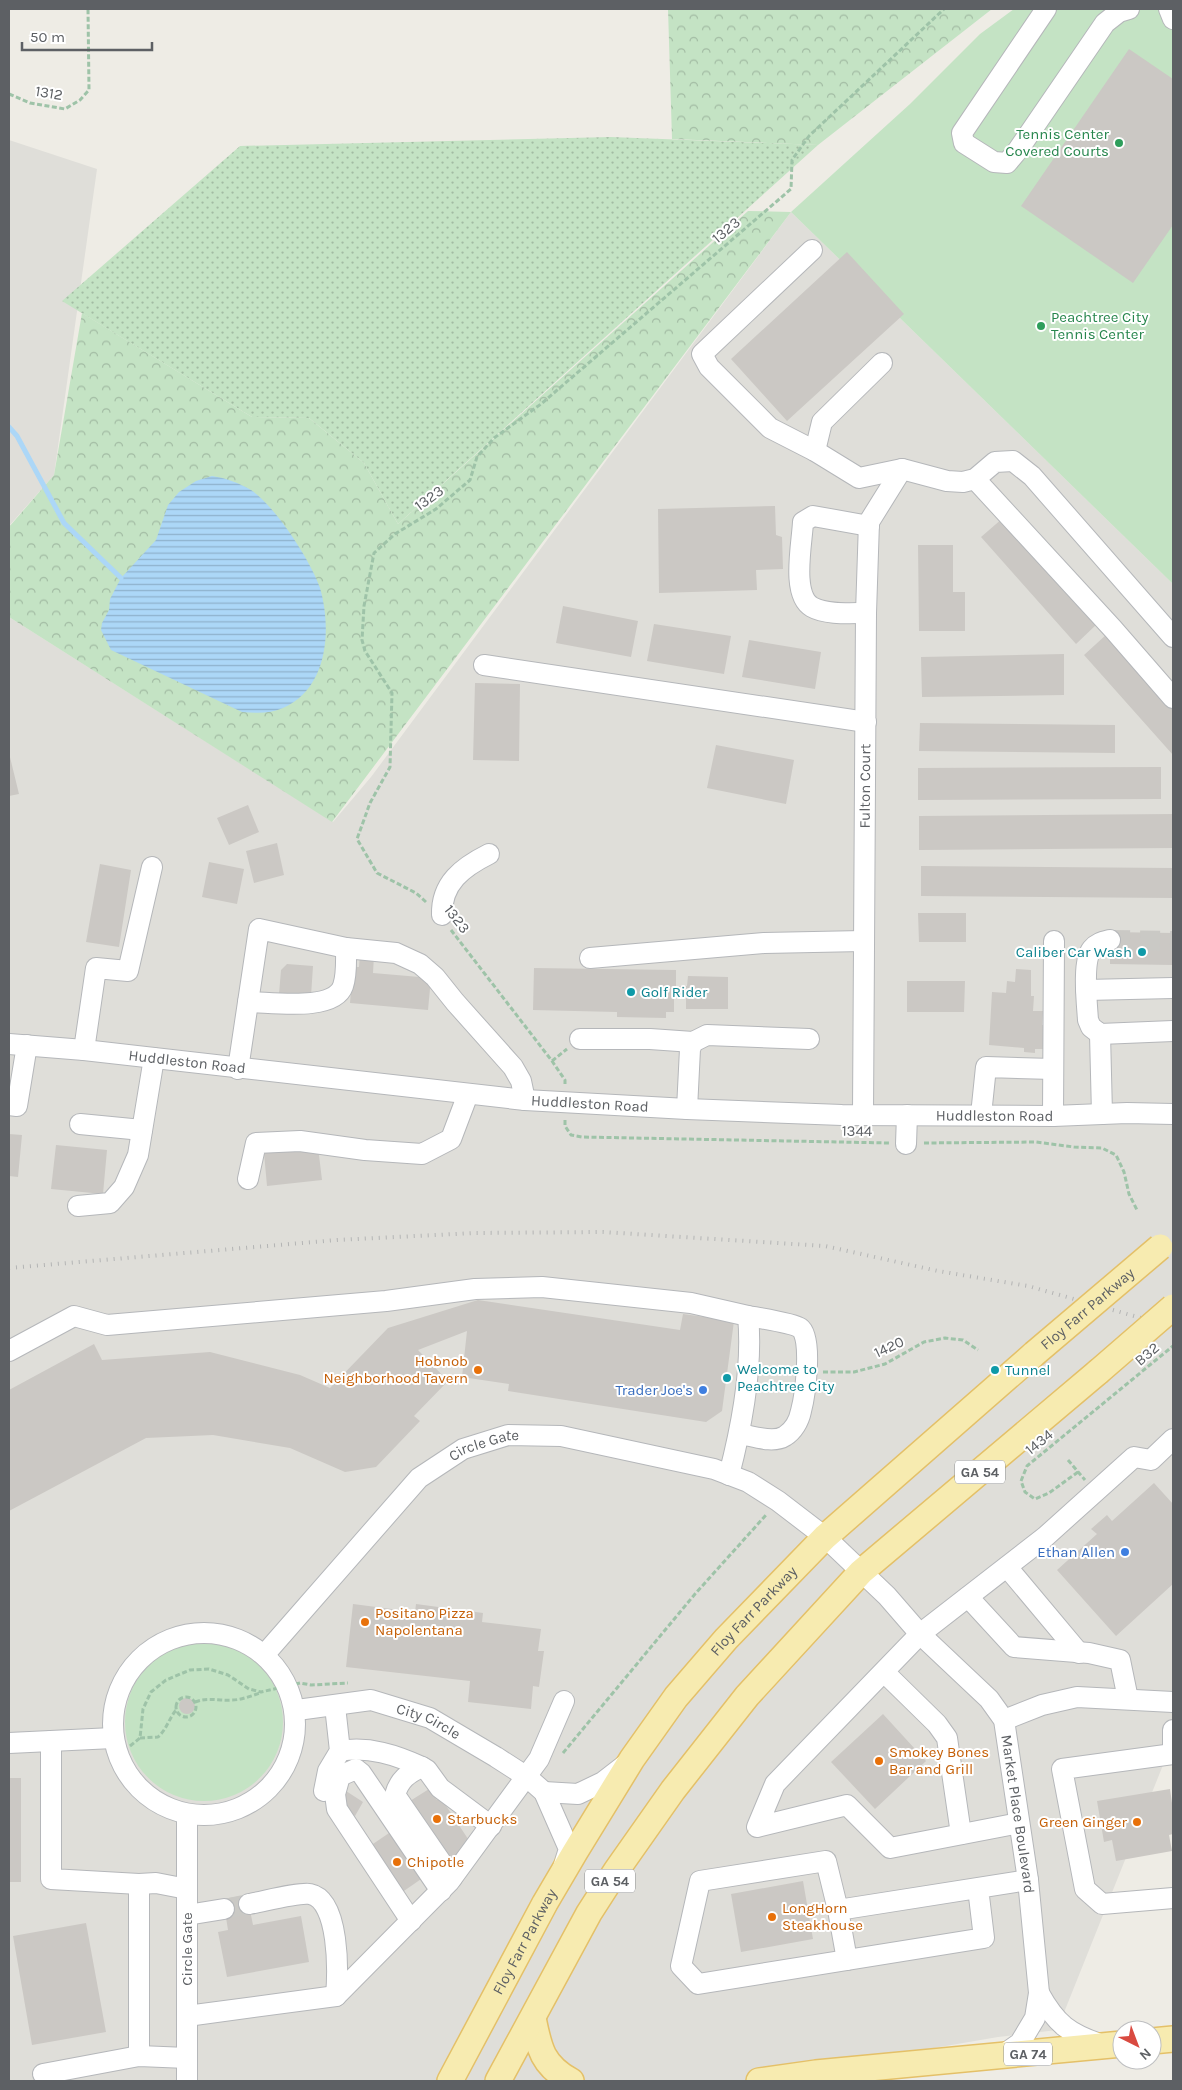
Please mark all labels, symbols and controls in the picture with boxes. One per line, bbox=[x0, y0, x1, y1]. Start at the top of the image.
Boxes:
scale bar bbox=[22, 20, 152, 52]
text: 50 m bbox=[30, 28, 65, 46]
street label: 1312 bbox=[34, 82, 64, 104]
place label: Tennis Center Covered Courts bbox=[1005, 125, 1110, 160]
marker: Tennis Center Covered Courts bbox=[1113, 137, 1125, 149]
street label: 1323 bbox=[708, 213, 744, 247]
place label: Peachtree City Tennis Center bbox=[1051, 308, 1148, 343]
marker: Peachtree City Tennis Center bbox=[1035, 320, 1047, 332]
street label: 1323 bbox=[411, 481, 447, 515]
street label: Fulton Court bbox=[856, 743, 874, 828]
street label: 1323 bbox=[440, 901, 474, 937]
place label: Caliber Car Wash bbox=[1016, 943, 1132, 961]
marker: Caliber Car Wash bbox=[1136, 946, 1148, 958]
place label: Golf Rider bbox=[641, 983, 708, 1001]
marker: Golf Rider bbox=[625, 986, 637, 998]
street label: Huddleston Road bbox=[128, 1046, 247, 1077]
street label: Huddleston Road bbox=[531, 1091, 649, 1116]
street label: Huddleston Road bbox=[936, 1106, 1053, 1125]
street label: 1344 bbox=[842, 1122, 873, 1140]
street label: Floy Farr Parkway bbox=[1037, 1264, 1138, 1354]
street label: 1420 bbox=[871, 1332, 907, 1362]
street label: B32 bbox=[1131, 1338, 1163, 1370]
place label: Hobnob Neighborhood Tavern bbox=[323, 1352, 468, 1387]
place label: Welcome to Peachtree City bbox=[737, 1360, 834, 1395]
place label: Tunnel bbox=[1005, 1361, 1051, 1379]
marker: Hobnob Neighborhood Tavern bbox=[472, 1364, 484, 1376]
marker: Tunnel bbox=[989, 1364, 1001, 1376]
marker: Welcome to Peachtree City bbox=[721, 1372, 733, 1384]
place label: Trader Joe's bbox=[615, 1381, 693, 1399]
marker: Trader Joe's bbox=[697, 1384, 709, 1396]
street label: 1434 bbox=[1021, 1425, 1057, 1459]
street label: Circle Gate bbox=[445, 1426, 519, 1465]
road number: GA 54 bbox=[955, 1460, 1005, 1484]
place label: Ethan Allen bbox=[1037, 1543, 1115, 1561]
marker: Ethan Allen bbox=[1119, 1546, 1131, 1558]
street label: Floy Farr Parkway bbox=[706, 1562, 801, 1660]
place label: Positano Pizza Napolentana bbox=[375, 1604, 474, 1639]
marker: Positano Pizza Napolentana bbox=[359, 1616, 371, 1628]
street label: City Circle bbox=[394, 1699, 464, 1743]
street label: Market Place Boulevard bbox=[997, 1734, 1038, 1894]
place label: Smokey Bones Bar and Grill bbox=[889, 1743, 989, 1778]
marker: Smokey Bones Bar and Grill bbox=[873, 1755, 885, 1767]
place label: Starbucks bbox=[447, 1810, 517, 1828]
marker: Starbucks bbox=[431, 1813, 443, 1825]
place label: Green Ginger bbox=[1039, 1813, 1128, 1831]
marker: Green Ginger bbox=[1131, 1816, 1143, 1828]
place label: Chipotle bbox=[407, 1853, 464, 1871]
marker: Chipotle bbox=[391, 1856, 403, 1868]
road number: GA 54 bbox=[585, 1870, 635, 1892]
street label: Floy Farr Parkway bbox=[489, 1885, 560, 1998]
place label: LongHorn Steakhouse bbox=[782, 1899, 863, 1934]
marker: LongHorn Steakhouse bbox=[766, 1911, 778, 1923]
street label: Circle Gate bbox=[178, 1912, 196, 1986]
north arrow bbox=[1112, 2020, 1162, 2070]
road number: GA 74 bbox=[1004, 2042, 1052, 2066]
text: N bbox=[1136, 2045, 1155, 2064]

